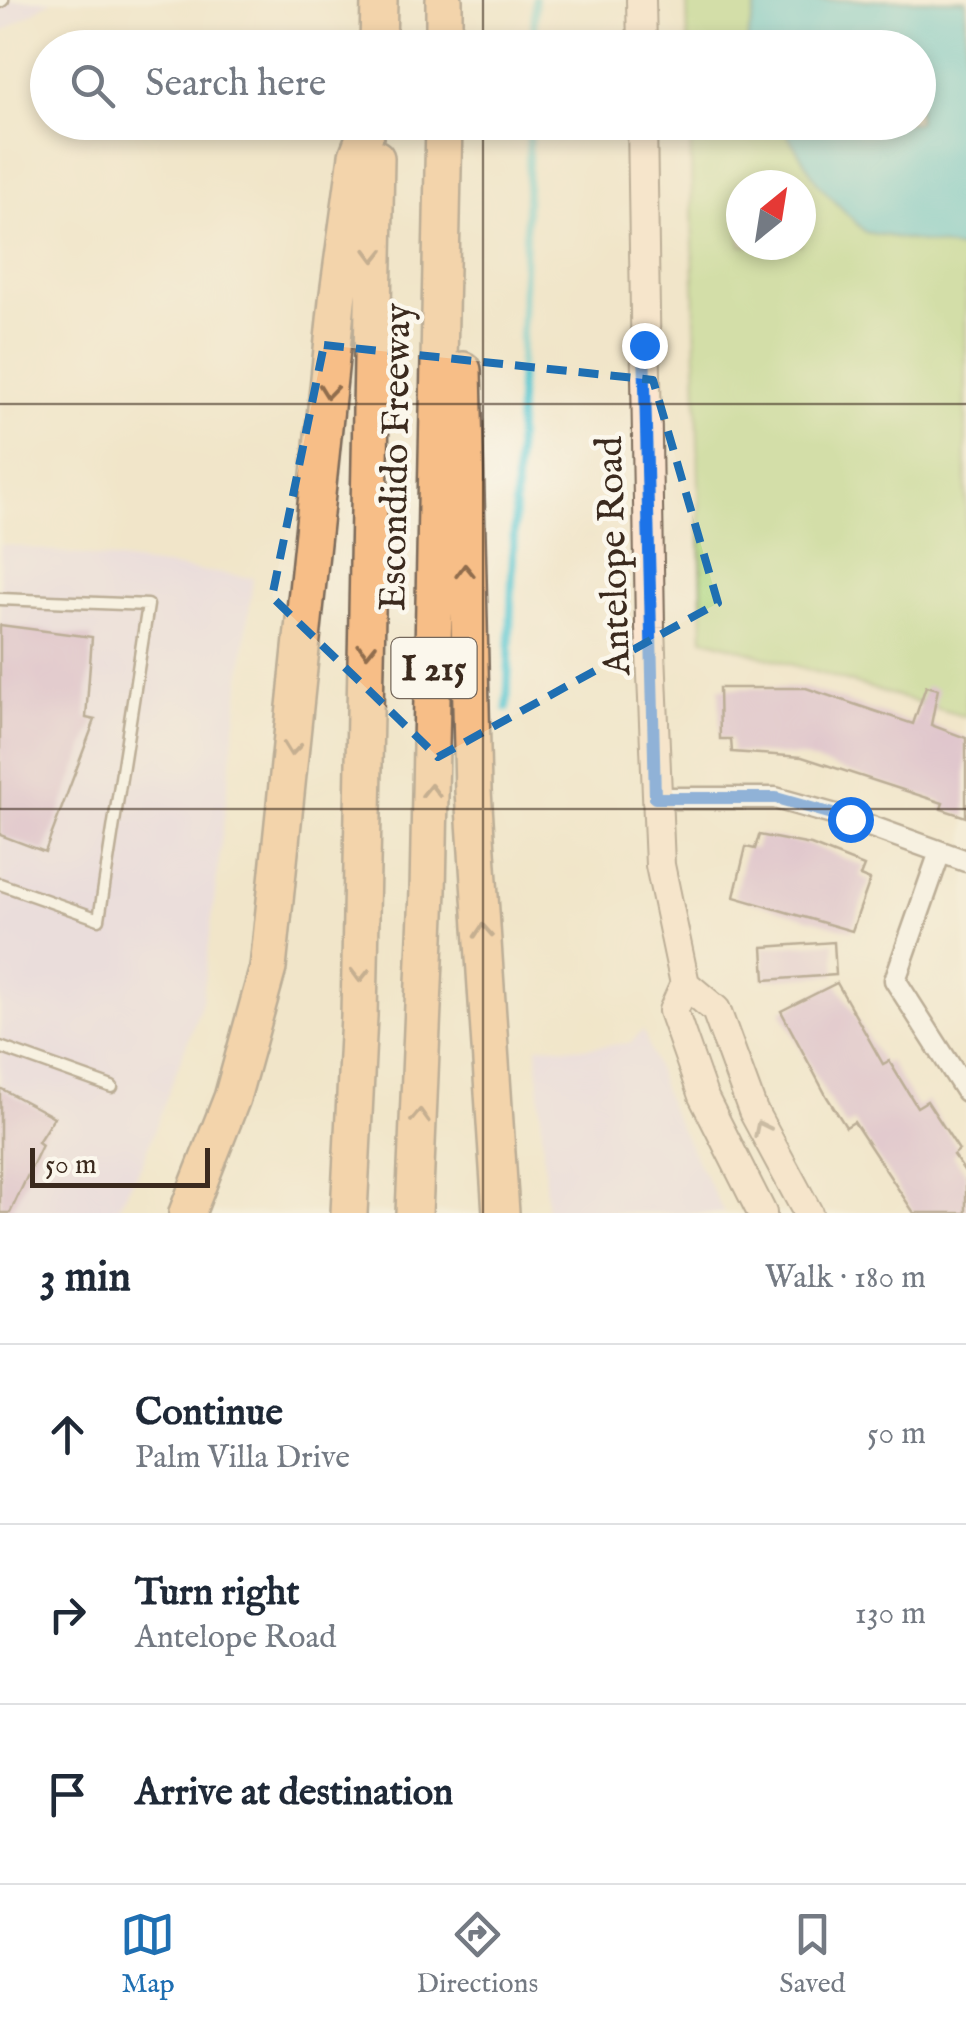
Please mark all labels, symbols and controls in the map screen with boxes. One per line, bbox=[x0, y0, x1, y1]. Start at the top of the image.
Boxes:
search box bbox=[30, 30, 936, 140]
icon: search bbox=[65, 58, 120, 113]
text: Search here bbox=[145, 61, 326, 109]
north arrow bbox=[726, 170, 816, 260]
one-way arrow bbox=[363, 248, 385, 263]
street label: Escondido Freeway bbox=[370, 302, 424, 611]
route end bbox=[622, 323, 668, 369]
one-way arrow bbox=[318, 383, 340, 399]
street label: Antelope Road bbox=[587, 435, 643, 677]
one-way arrow bbox=[454, 563, 475, 579]
road number: I 215 bbox=[392, 638, 476, 698]
one-way arrow bbox=[356, 642, 378, 658]
one-way arrow bbox=[282, 741, 304, 757]
one-way arrow bbox=[420, 782, 441, 798]
route start bbox=[828, 797, 874, 843]
one-way arrow bbox=[473, 922, 494, 938]
one-way arrow bbox=[350, 967, 371, 983]
one-way arrow bbox=[409, 1107, 430, 1123]
one-way arrow bbox=[754, 1120, 773, 1138]
scale bar bbox=[30, 1143, 210, 1188]
text: 50 m bbox=[45, 1148, 97, 1183]
text: 3 min bbox=[40, 1252, 131, 1305]
text: Walk · 180 m bbox=[765, 1258, 926, 1299]
text: Continue bbox=[135, 1390, 283, 1438]
icon: ahead bbox=[40, 1407, 95, 1462]
text: 50 m bbox=[867, 1414, 926, 1455]
text: Palm Villa Drive bbox=[135, 1438, 350, 1479]
text: Turn right bbox=[135, 1570, 299, 1618]
icon: right bbox=[40, 1587, 95, 1642]
text: 130 m bbox=[855, 1594, 926, 1635]
text: Antelope Road bbox=[135, 1618, 336, 1659]
icon: arrive bbox=[40, 1767, 95, 1822]
text: Arrive at destination bbox=[135, 1770, 453, 1818]
tab: Map bbox=[120, 1907, 175, 2002]
tab: Directions bbox=[416, 1907, 538, 2002]
tab: Saved bbox=[779, 1907, 846, 2002]

